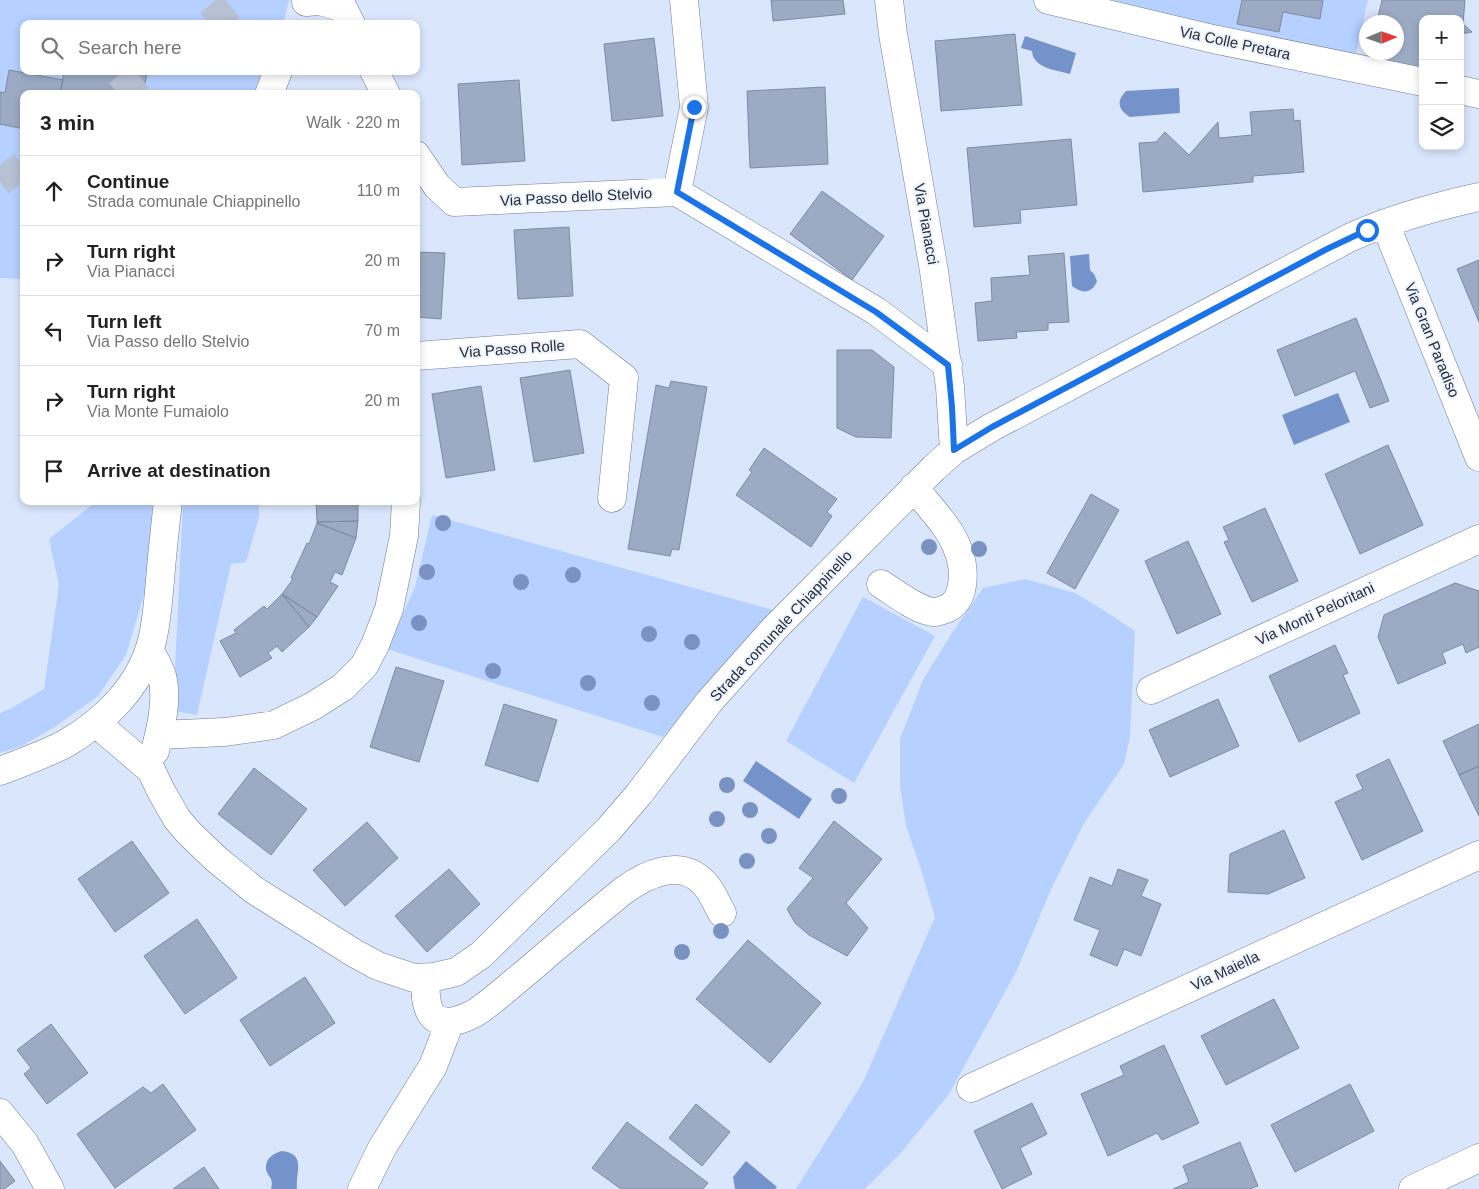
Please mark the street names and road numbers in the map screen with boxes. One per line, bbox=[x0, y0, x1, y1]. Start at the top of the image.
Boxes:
street label: Via Colle Pretara bbox=[1178, 22, 1293, 63]
street label: Via Pianacci bbox=[911, 182, 942, 266]
street label: Via Passo dello Stelvio bbox=[499, 184, 652, 209]
street label: Via Gran Paradiso bbox=[1402, 280, 1463, 400]
street label: Via Passo Rolle bbox=[459, 336, 565, 361]
street label: Strada comunale Chiappinello bbox=[706, 547, 855, 705]
street label: Via Monti Peloritani bbox=[1253, 579, 1377, 649]
street label: Via Maiella bbox=[1188, 947, 1262, 994]

